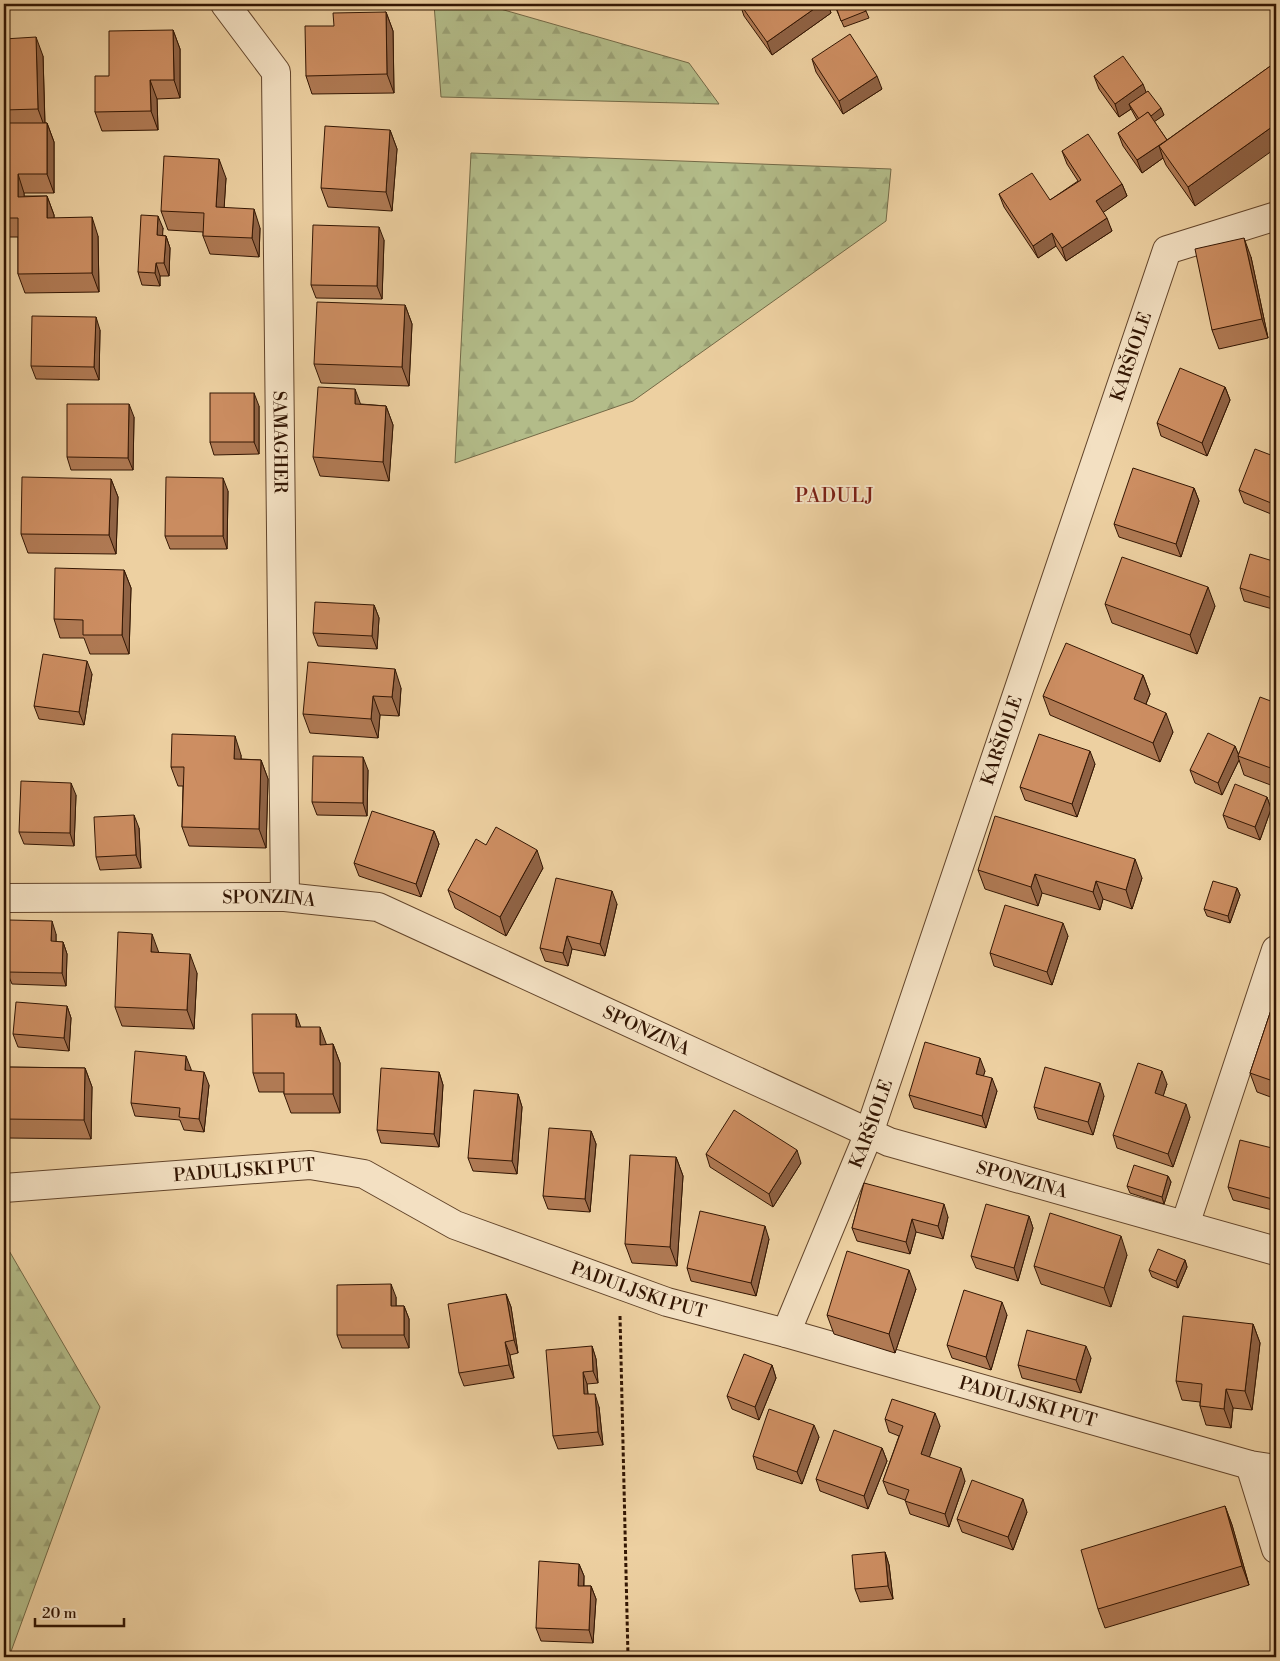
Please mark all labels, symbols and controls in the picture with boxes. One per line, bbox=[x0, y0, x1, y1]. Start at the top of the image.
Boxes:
street label: KARŠIOLE bbox=[1105, 309, 1157, 404]
street label: SAMAGHER bbox=[268, 391, 292, 494]
district label: PADULJ bbox=[795, 484, 875, 508]
street label: KARŠIOLE bbox=[976, 693, 1027, 788]
street label: SPONZINA bbox=[222, 885, 318, 912]
street label: SPONZINA bbox=[599, 1000, 694, 1061]
street label: KARŠIOLE bbox=[844, 1076, 898, 1172]
street label: PADULJSKI PUT bbox=[173, 1153, 316, 1187]
street label: SPONZINA bbox=[974, 1156, 1071, 1203]
street label: PADULJSKI PUT bbox=[568, 1256, 710, 1323]
street label: PADULJSKI PUT bbox=[956, 1371, 1100, 1432]
scale bar bbox=[35, 1596, 124, 1628]
text: 20 m bbox=[42, 1604, 77, 1623]

